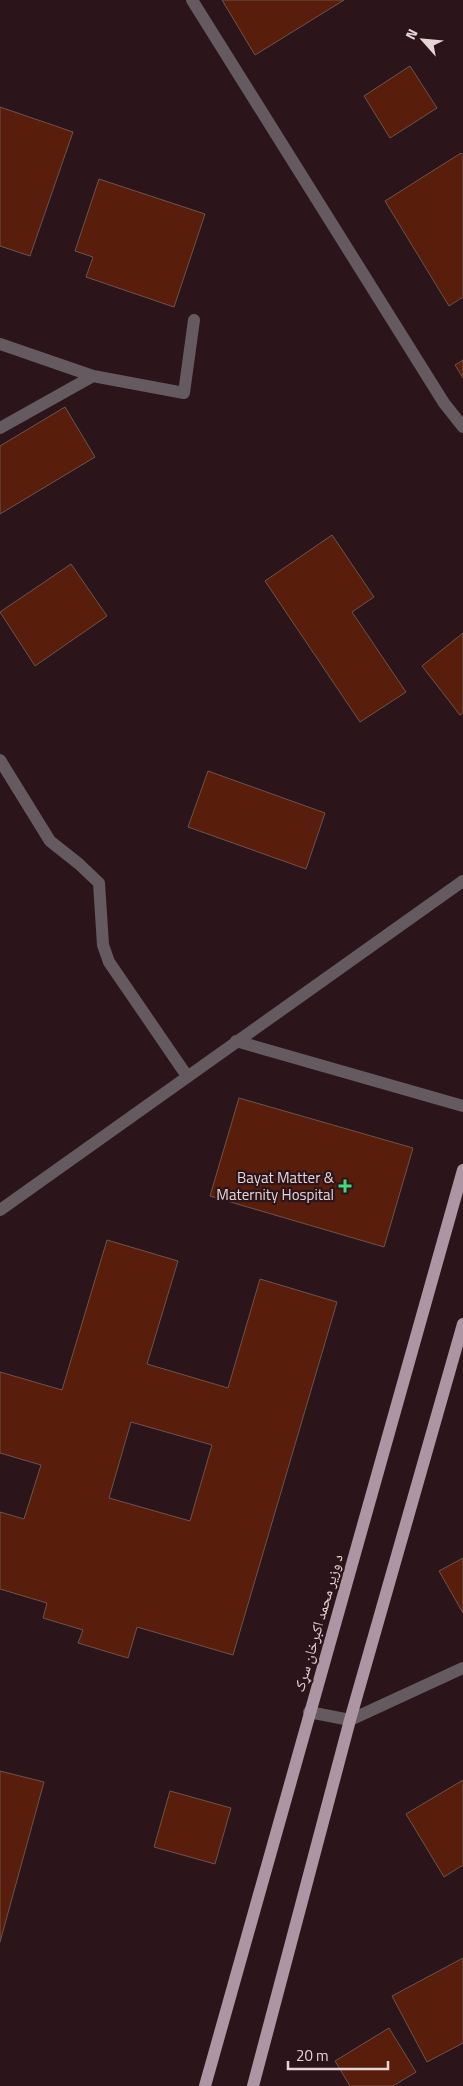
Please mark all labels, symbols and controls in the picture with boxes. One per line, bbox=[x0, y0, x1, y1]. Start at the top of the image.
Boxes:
north arrow bbox=[398, 15, 448, 65]
text: N bbox=[399, 25, 423, 43]
place label: Bayat Matter & Maternity Hospital bbox=[216, 1166, 335, 1206]
marker: Bayat Matter & Maternity Hospital bbox=[338, 1179, 352, 1193]
street label: د وزیر محمد اکبرخان سړک bbox=[287, 1551, 349, 1695]
scale bar bbox=[288, 2038, 388, 2070]
text: 20 m bbox=[296, 2044, 329, 2067]

